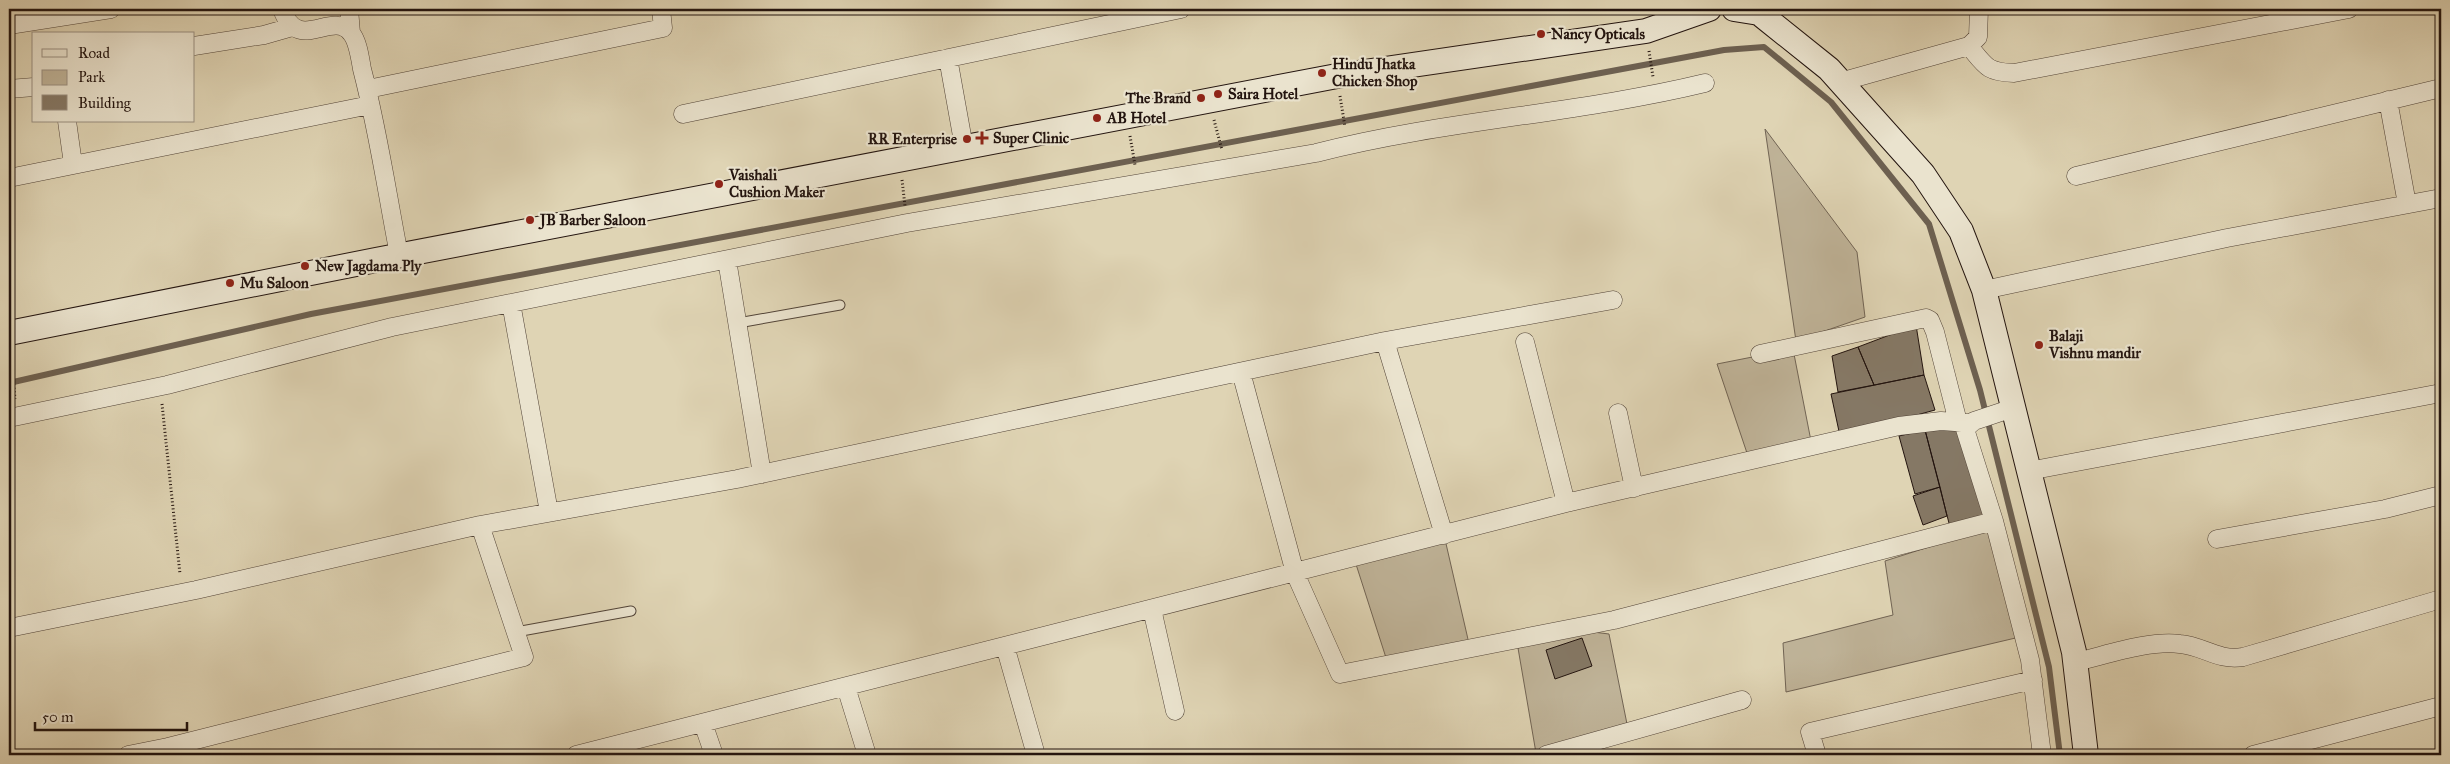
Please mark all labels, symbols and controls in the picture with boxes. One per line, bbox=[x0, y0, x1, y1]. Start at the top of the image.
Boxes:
place label: Nancy Opticals bbox=[1551, 25, 1645, 44]
marker: Nancy Opticals bbox=[1535, 28, 1547, 40]
legend bbox=[32, 32, 195, 122]
text: Road bbox=[78, 44, 110, 62]
place label: Hindu Jhatka Chicken Shop bbox=[1332, 55, 1418, 91]
marker: Hindu Jhatka Chicken Shop bbox=[1316, 67, 1328, 79]
text: Park bbox=[78, 68, 105, 86]
place label: Saira Hotel bbox=[1228, 85, 1299, 103]
marker: Saira Hotel bbox=[1212, 88, 1224, 100]
place label: The Brand bbox=[1124, 89, 1191, 107]
marker: The Brand bbox=[1195, 92, 1207, 104]
text: Building bbox=[78, 94, 132, 112]
place label: AB Hotel bbox=[1106, 109, 1167, 127]
marker: AB Hotel bbox=[1091, 112, 1103, 124]
place label: Super Clinic bbox=[993, 129, 1070, 148]
place label: RR Enterprise bbox=[868, 130, 958, 149]
marker: Super Clinic bbox=[975, 131, 989, 145]
marker: RR Enterprise bbox=[961, 133, 973, 145]
place label: Vaishali Cushion Maker bbox=[728, 166, 825, 201]
marker: Vaishali Cushion Maker bbox=[713, 178, 725, 190]
place label: JB Barber Saloon bbox=[538, 211, 647, 230]
marker: JB Barber Saloon bbox=[524, 214, 536, 226]
place label: New Jagdama Ply bbox=[315, 257, 422, 276]
marker: New Jagdama Ply bbox=[299, 260, 311, 272]
place label: Mu Saloon bbox=[240, 274, 310, 292]
marker: Mu Saloon bbox=[224, 277, 236, 289]
place label: Balaji Vishnu mandir bbox=[2048, 327, 2141, 362]
marker: Balaji Vishnu mandir bbox=[2033, 339, 2045, 351]
scale bar bbox=[35, 699, 188, 731]
text: 50 m bbox=[42, 708, 74, 726]

